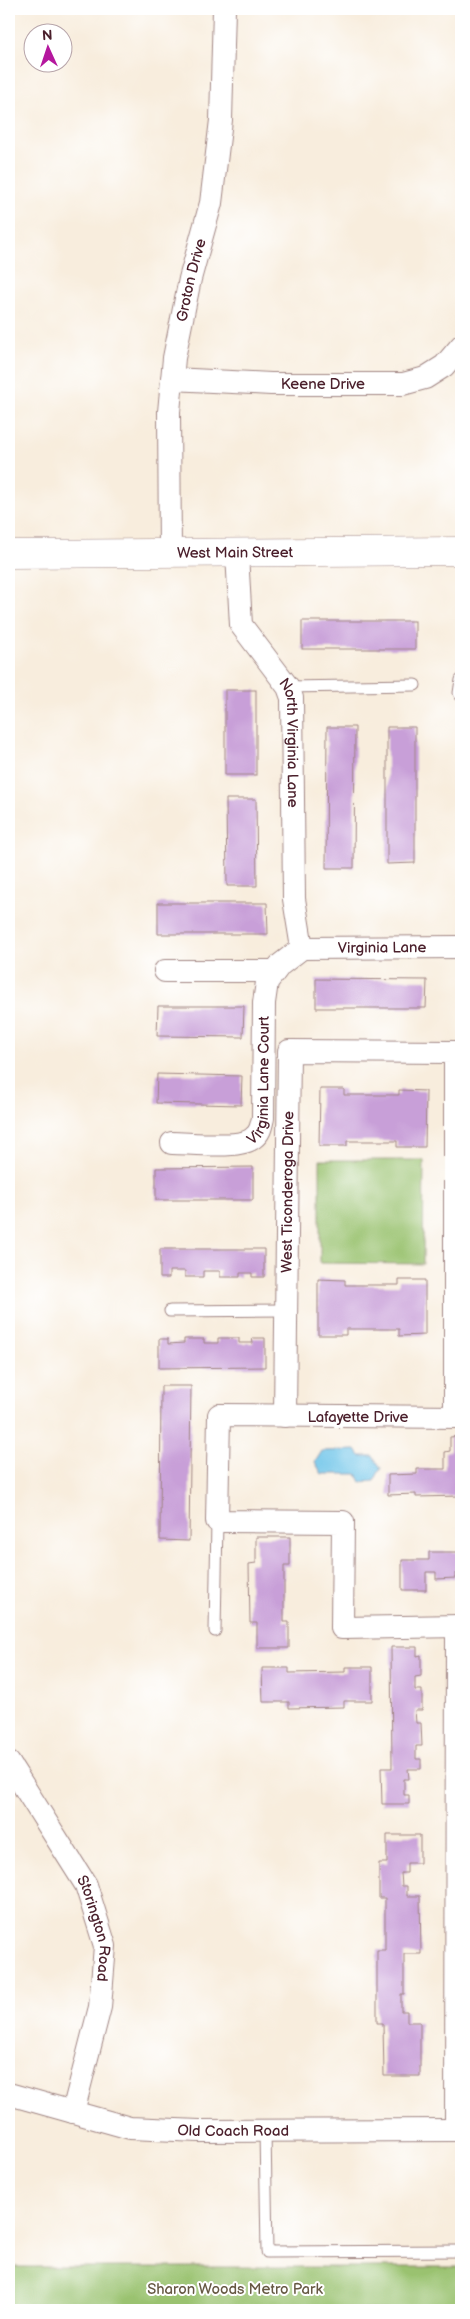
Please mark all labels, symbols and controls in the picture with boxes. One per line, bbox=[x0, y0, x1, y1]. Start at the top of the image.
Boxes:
north arrow bbox=[22, 22, 72, 72]
text: N bbox=[42, 27, 53, 44]
street label: Groton Drive bbox=[172, 236, 210, 323]
street label: Keene Drive bbox=[281, 375, 365, 394]
street label: West Main Street bbox=[177, 543, 294, 562]
street label: North Virginia Lane bbox=[275, 674, 303, 808]
street label: Virginia Lane bbox=[338, 938, 427, 957]
street label: Virginia Lane Court bbox=[243, 1016, 273, 1149]
street label: West Ticonderoga Drive bbox=[277, 1111, 298, 1273]
street label: Lafayette Drive bbox=[308, 1408, 409, 1427]
street label: Storington Road bbox=[73, 1872, 115, 1982]
street label: Old Coach Road bbox=[177, 2121, 289, 2141]
park label: Sharon Woods Metro Park bbox=[147, 2280, 323, 2299]

